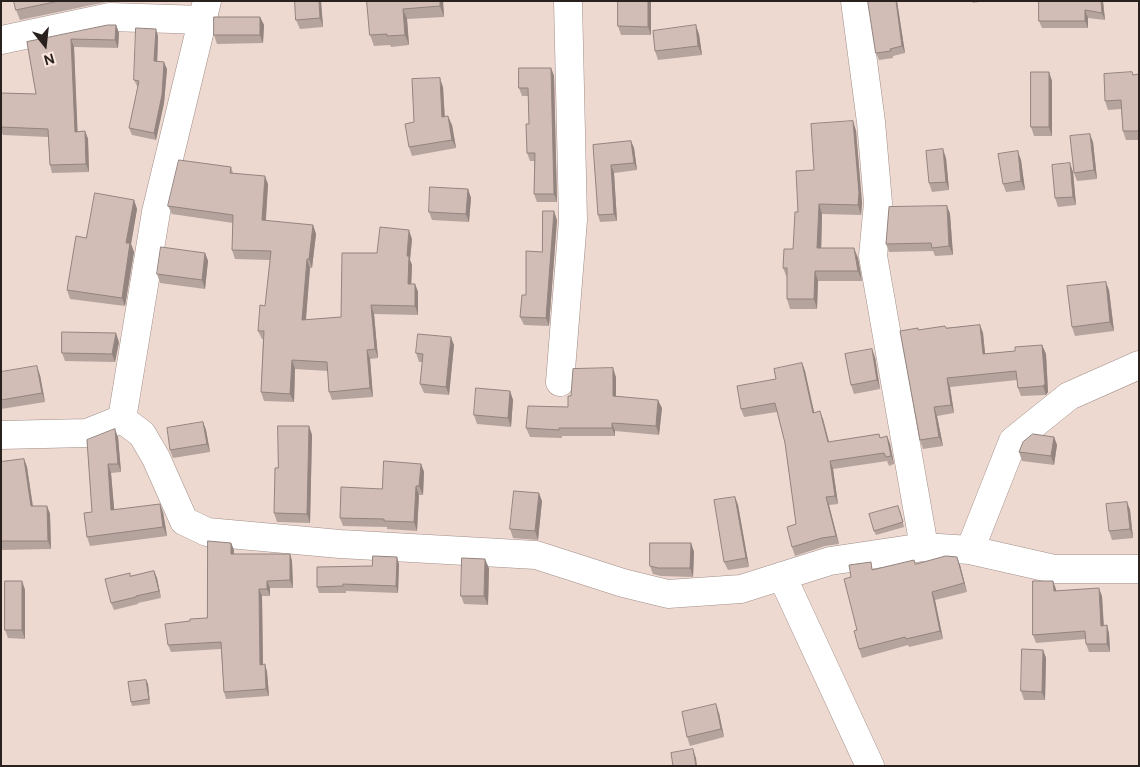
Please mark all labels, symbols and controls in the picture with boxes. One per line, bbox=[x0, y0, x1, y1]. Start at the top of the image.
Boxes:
north arrow bbox=[20, 20, 70, 70]
text: N bbox=[42, 49, 57, 69]

